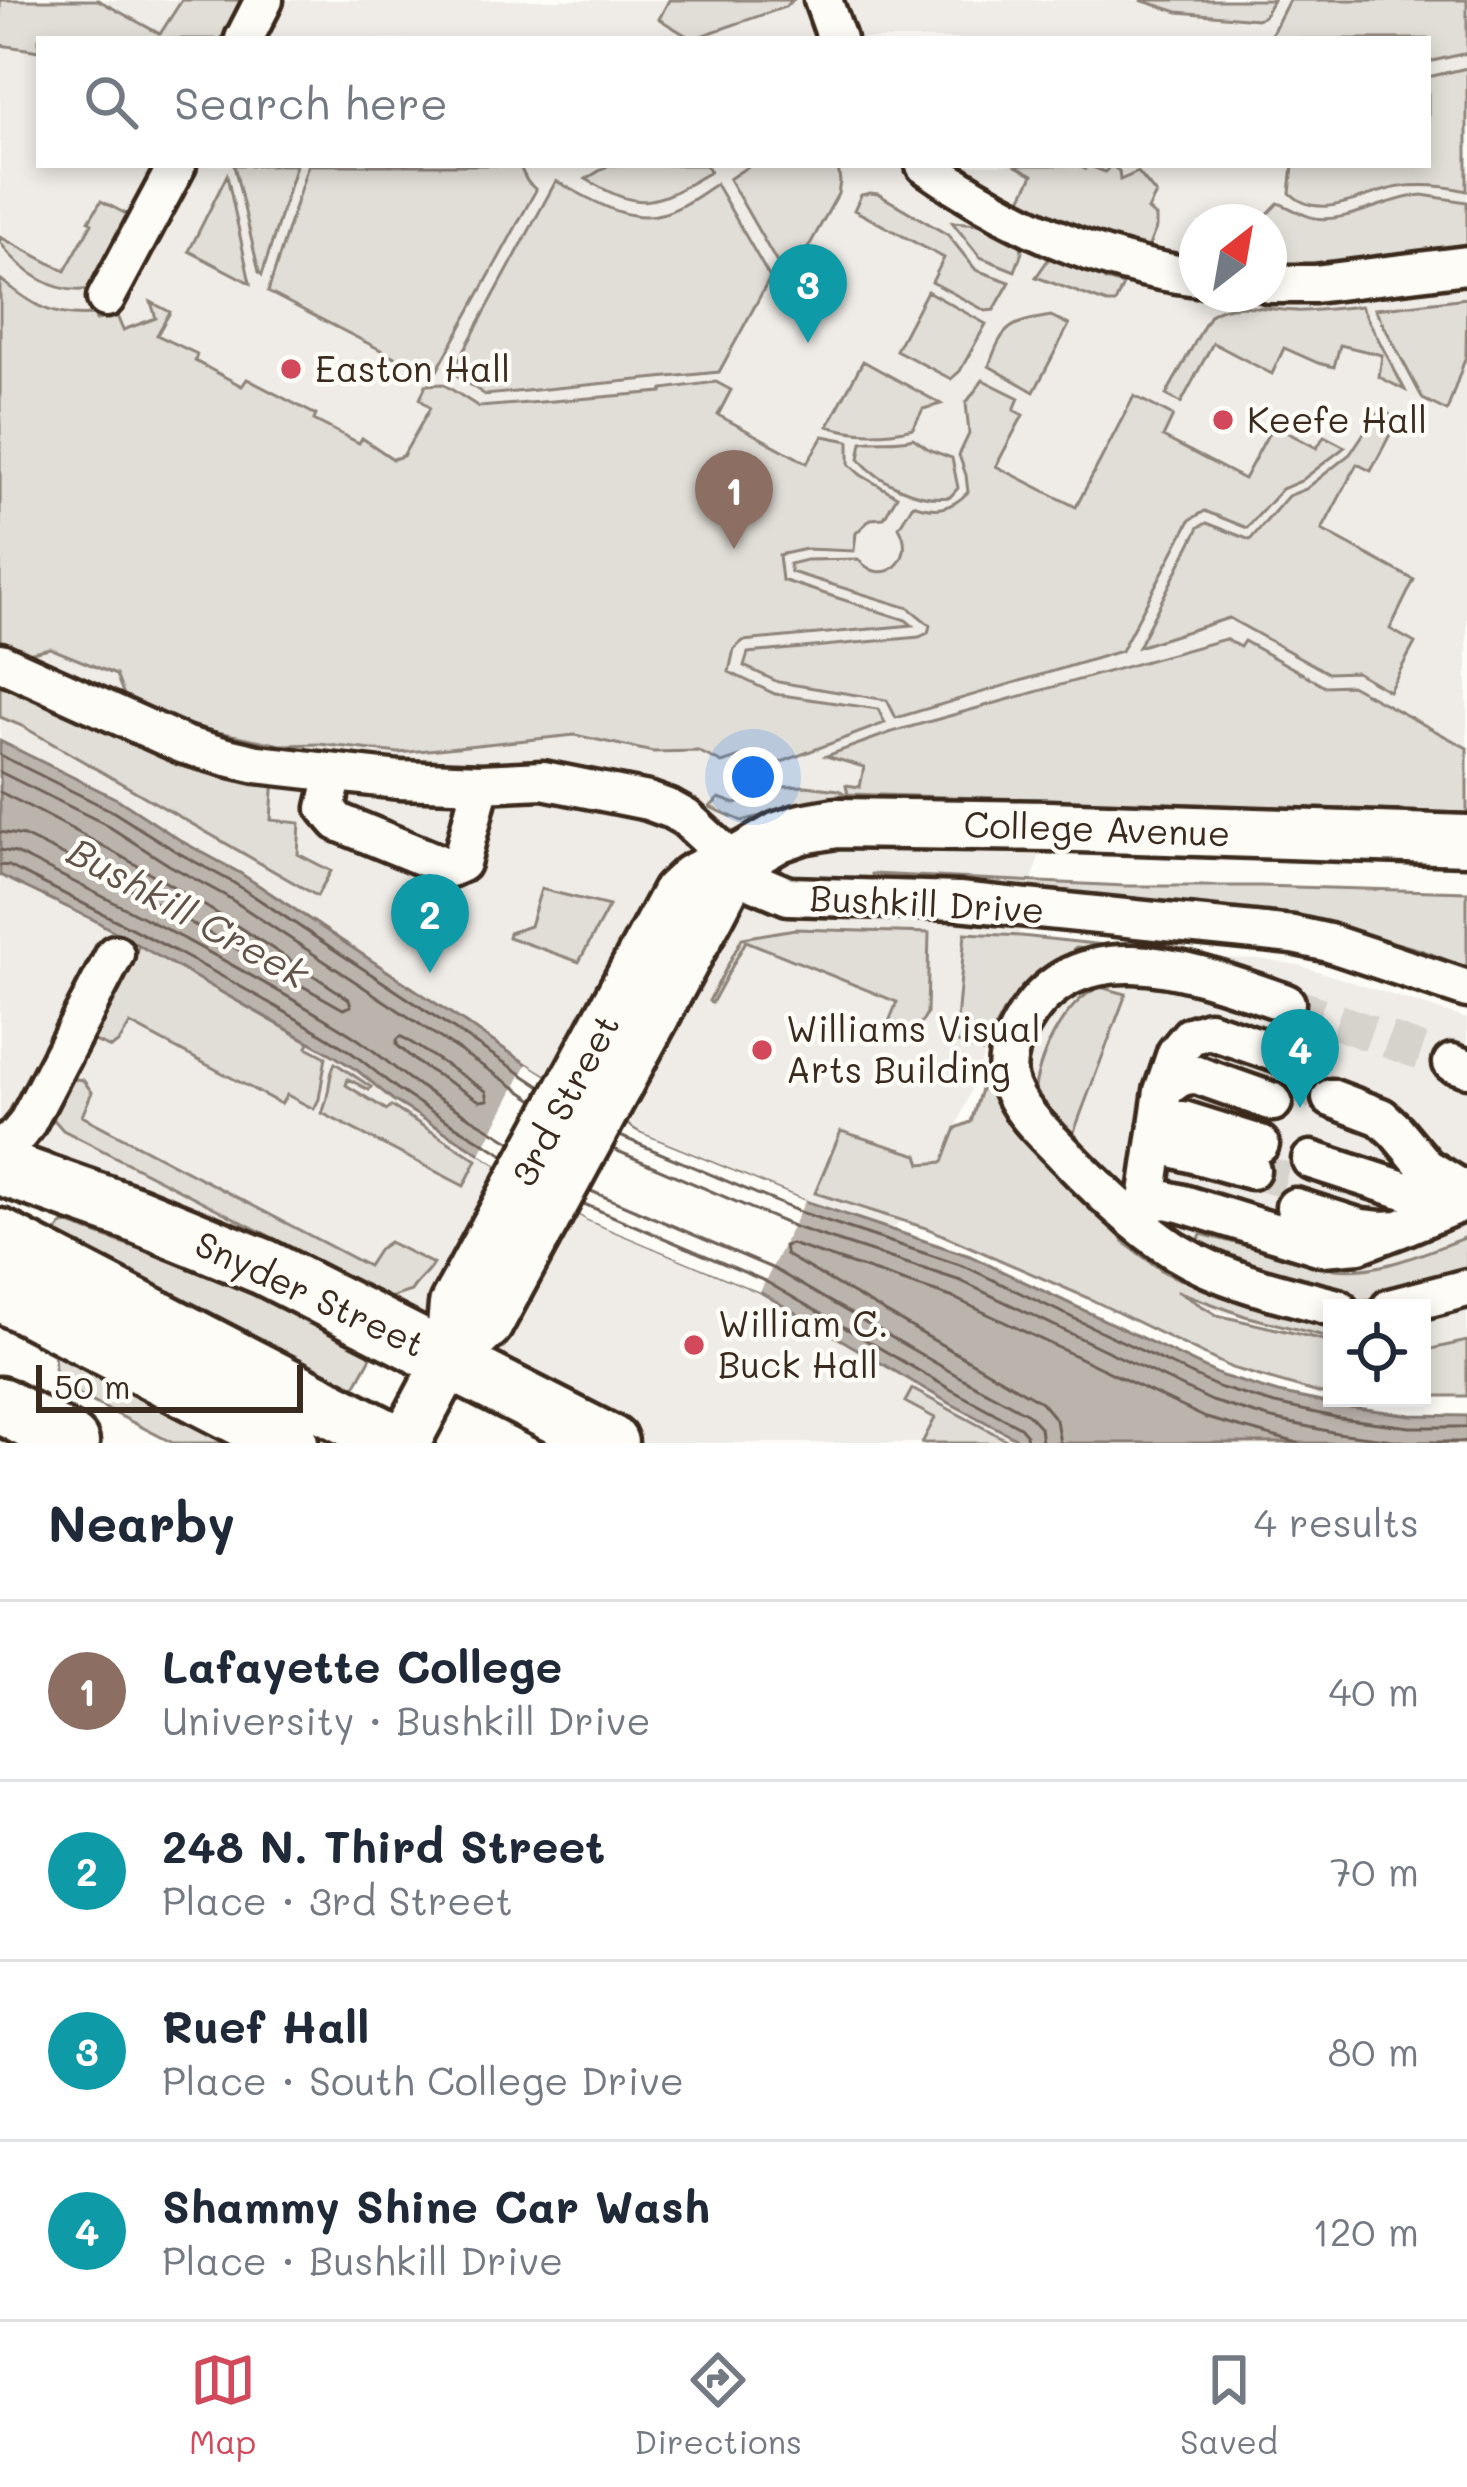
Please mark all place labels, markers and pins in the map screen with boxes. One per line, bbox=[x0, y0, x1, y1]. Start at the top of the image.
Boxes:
pin: 3 bbox=[769, 244, 847, 343]
place label: Easton Hall bbox=[315, 344, 510, 391]
marker: Easton Hall bbox=[278, 356, 304, 382]
place label: Keefe Hall bbox=[1247, 395, 1427, 442]
marker: Keefe Hall bbox=[1210, 407, 1236, 433]
pin: 1 bbox=[695, 450, 773, 549]
pin: 2 bbox=[391, 874, 469, 973]
place label: Williams Visual Arts Building bbox=[786, 1004, 1041, 1092]
pin: 4 bbox=[1261, 1009, 1339, 1108]
marker: Williams Visual Arts Building bbox=[749, 1037, 775, 1063]
place label: William C. Buck Hall bbox=[718, 1299, 889, 1387]
marker: William C. Buck Hall bbox=[681, 1332, 707, 1358]

